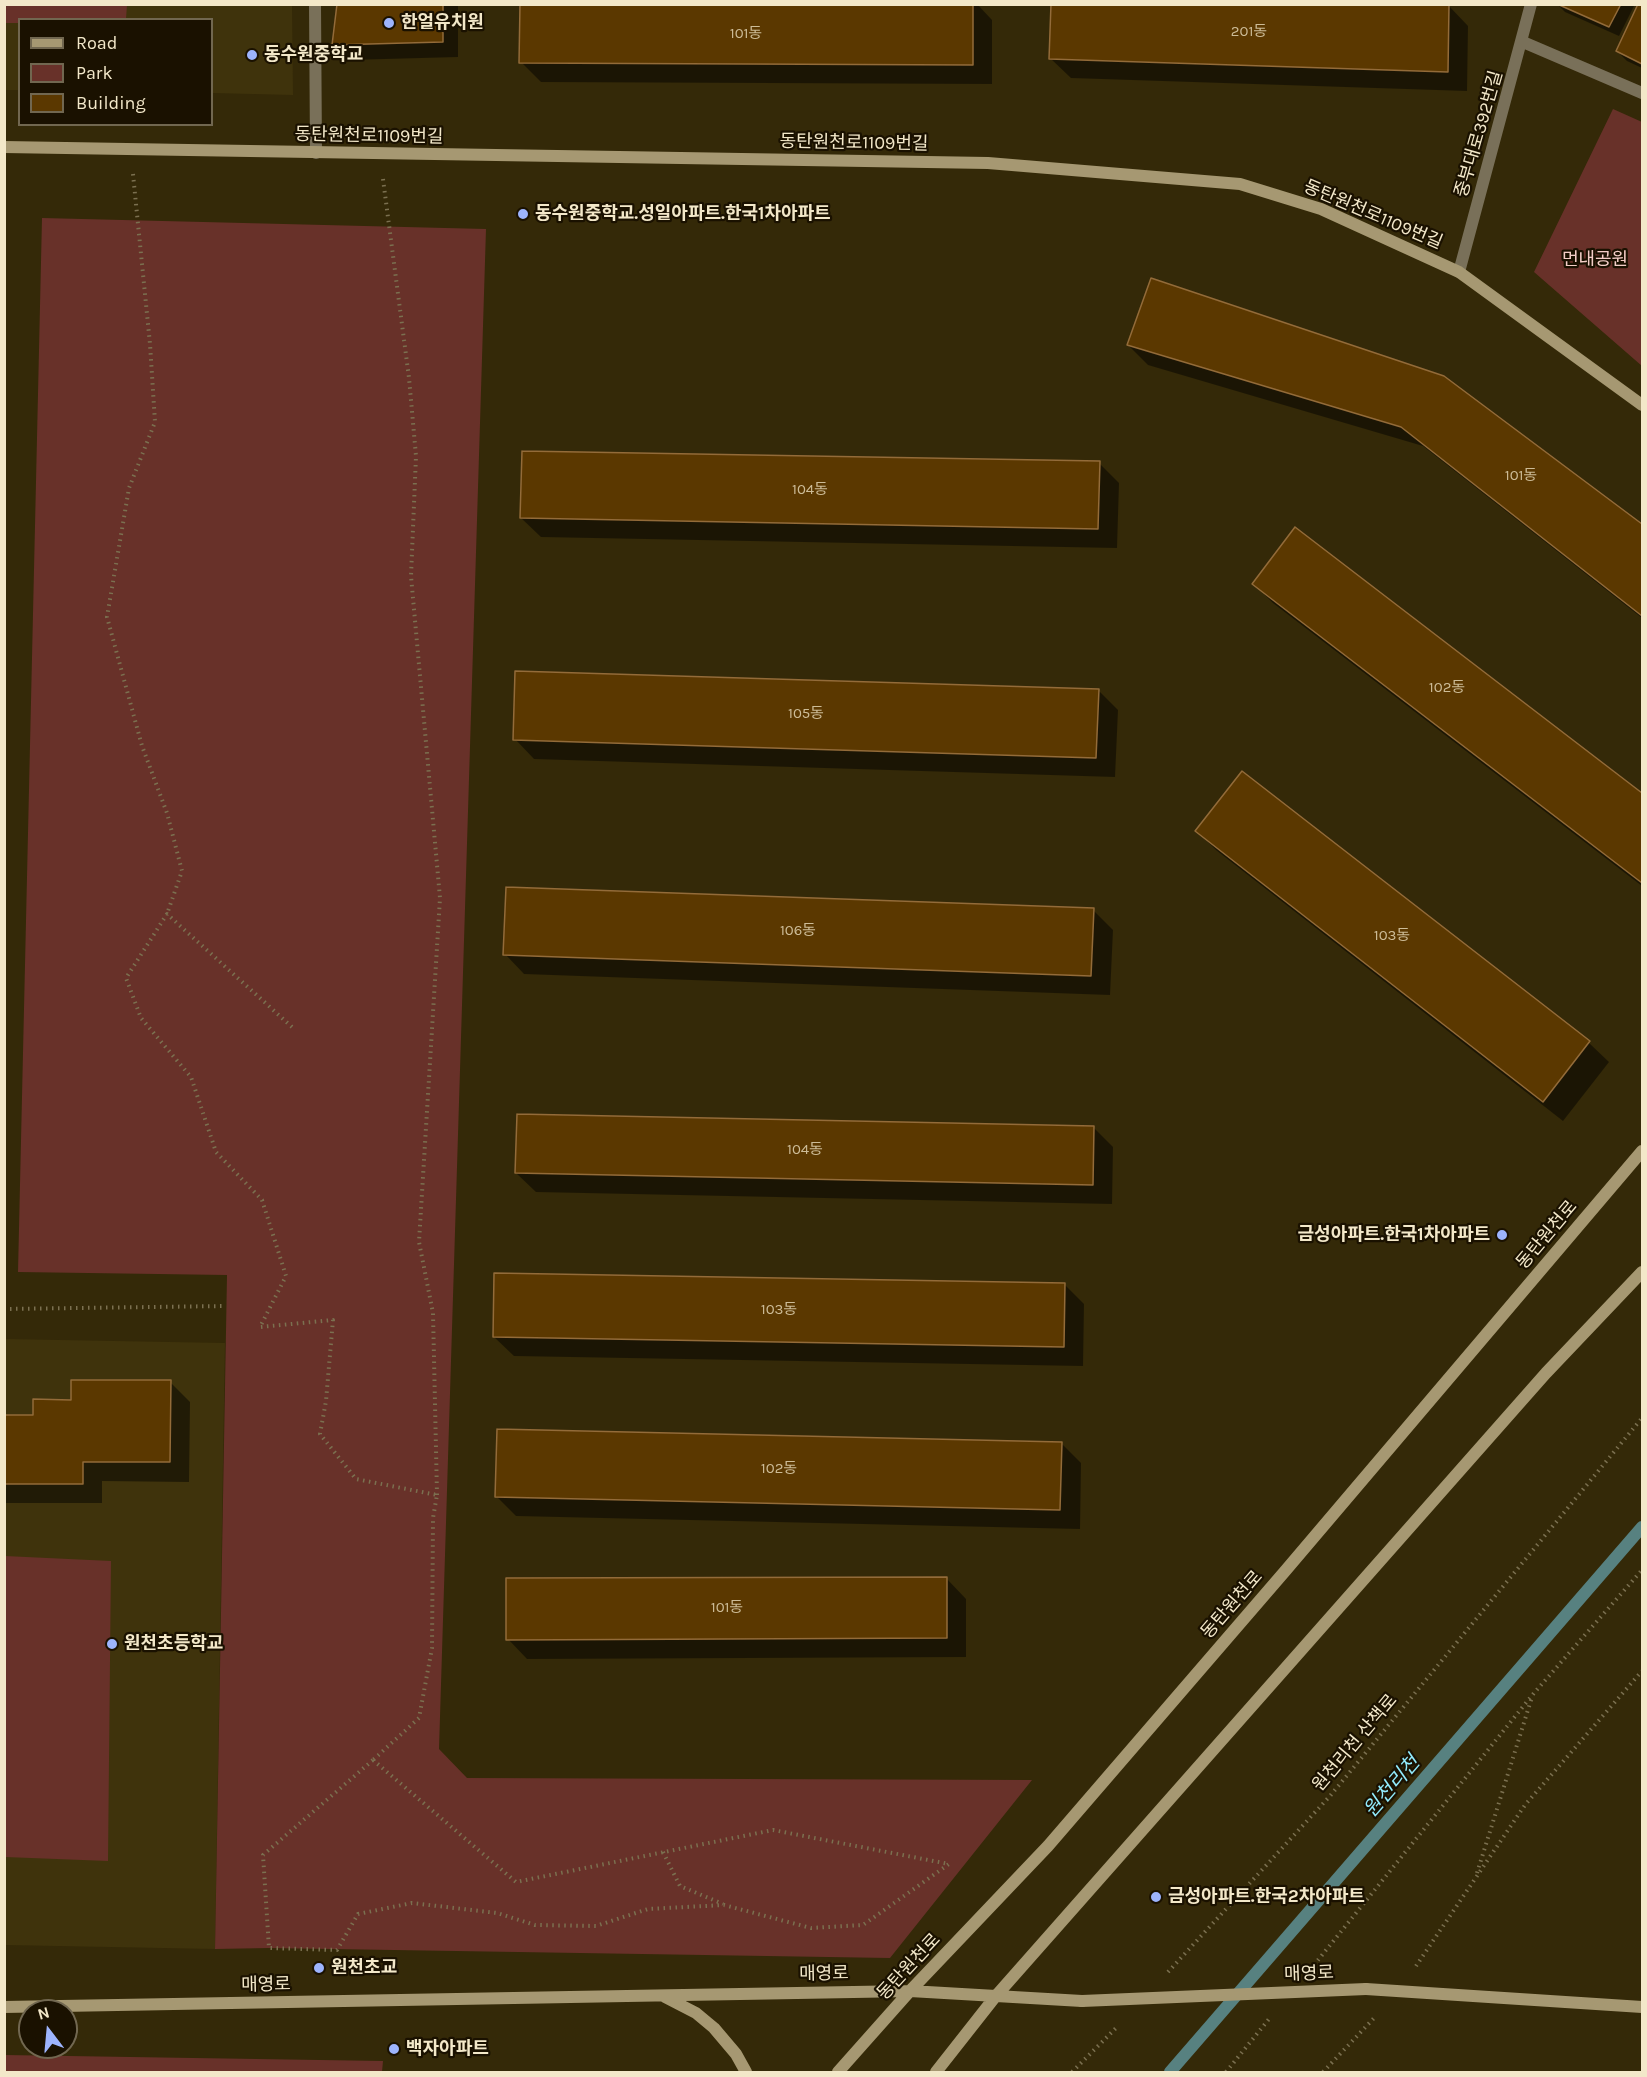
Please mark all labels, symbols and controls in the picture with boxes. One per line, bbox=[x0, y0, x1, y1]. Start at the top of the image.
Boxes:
place label: 한얼유치원 bbox=[401, 12, 484, 34]
marker: 한얼유치원 bbox=[382, 16, 396, 30]
legend bbox=[18, 18, 213, 126]
house number: 201동 bbox=[1231, 23, 1267, 41]
house number: 101동 bbox=[730, 25, 762, 43]
text: Road bbox=[76, 32, 117, 54]
place label: 동수원중학교 bbox=[264, 44, 363, 66]
marker: 동수원중학교 bbox=[245, 48, 259, 62]
text: Park bbox=[76, 62, 113, 84]
street label: 중부대로392번길 bbox=[1451, 68, 1507, 200]
text: Building bbox=[76, 92, 146, 114]
street label: 동탄원천로1109번길 bbox=[294, 124, 444, 148]
street label: 동탄원천로1109번길 bbox=[779, 131, 929, 155]
street label: 동탄원천로1109번길 bbox=[1300, 176, 1446, 254]
place label: 동수원중학교.성일아파트.한국1차아파트 bbox=[535, 203, 831, 225]
marker: 동수원중학교.성일아파트.한국1차아파트 bbox=[516, 207, 530, 221]
park label: 먼내공원 bbox=[1562, 249, 1628, 271]
house number: 101동 bbox=[1505, 467, 1537, 485]
house number: 104동 bbox=[792, 481, 828, 499]
house number: 102동 bbox=[1429, 679, 1465, 697]
house number: 105동 bbox=[788, 705, 824, 723]
house number: 106동 bbox=[780, 922, 816, 940]
house number: 103동 bbox=[1374, 927, 1410, 945]
house number: 104동 bbox=[787, 1141, 823, 1159]
street label: 동탄원천로 bbox=[1512, 1196, 1582, 1274]
place label: 금성아파트.한국1차아파트 bbox=[1298, 1224, 1490, 1246]
marker: 금성아파트.한국1차아파트 bbox=[1495, 1228, 1509, 1242]
house number: 103동 bbox=[761, 1301, 797, 1319]
house number: 102동 bbox=[761, 1460, 797, 1478]
street label: 동탄원천로 bbox=[1197, 1567, 1267, 1643]
house number: 101동 bbox=[711, 1599, 743, 1617]
place label: 원천초등학교 bbox=[124, 1633, 223, 1655]
marker: 원천초등학교 bbox=[105, 1637, 119, 1651]
street label: 원천리천 산책로 bbox=[1308, 1690, 1402, 1796]
water label: 원천리천 bbox=[1359, 1751, 1425, 1823]
place label: 금성아파트.한국2차아파트 bbox=[1168, 1886, 1365, 1908]
marker: 금성아파트.한국2차아파트 bbox=[1149, 1890, 1163, 1904]
street label: 동탄원천로 bbox=[873, 1929, 945, 2005]
place label: 원천초교 bbox=[331, 1957, 397, 1979]
marker: 원천초교 bbox=[312, 1961, 326, 1975]
street label: 매영로 bbox=[1284, 1962, 1334, 1986]
street label: 매영로 bbox=[799, 1963, 849, 1985]
street label: 매영로 bbox=[241, 1974, 291, 1996]
north arrow bbox=[18, 1999, 78, 2059]
text: N bbox=[35, 2002, 52, 2024]
place label: 백자아파트 bbox=[406, 2038, 489, 2060]
marker: 백자아파트 bbox=[387, 2042, 401, 2056]

